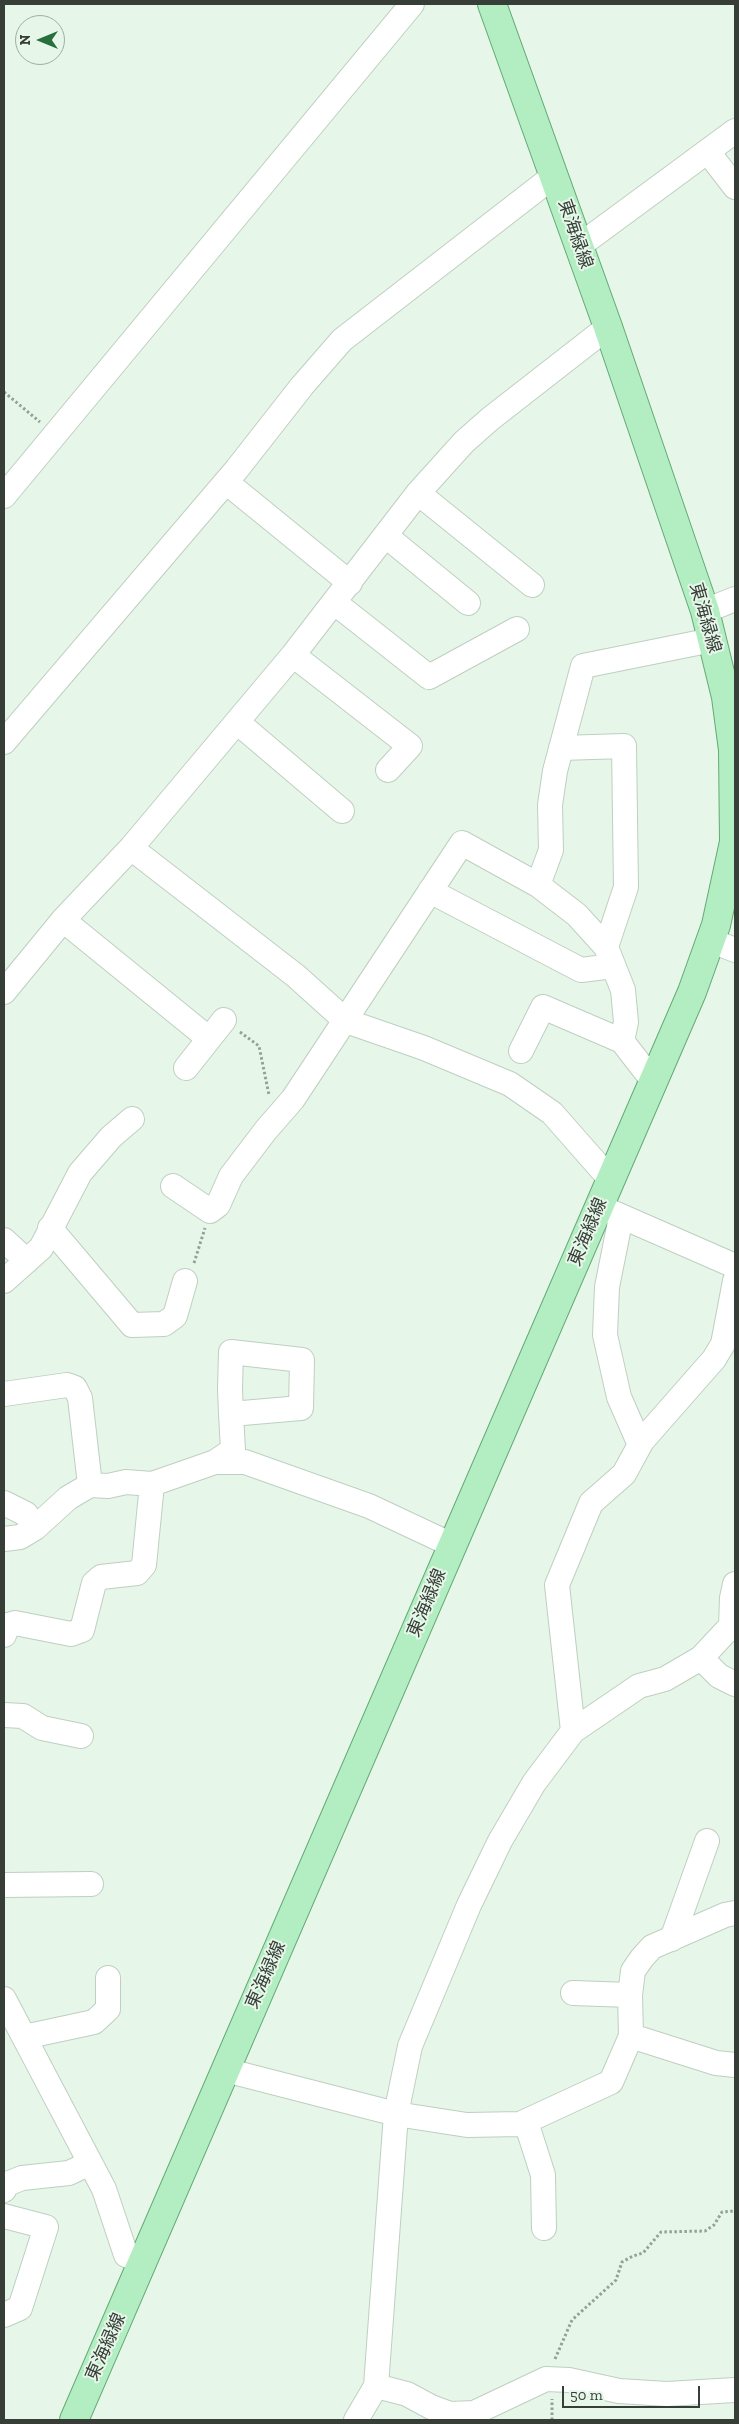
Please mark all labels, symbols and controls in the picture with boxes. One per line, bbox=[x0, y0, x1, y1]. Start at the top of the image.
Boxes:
north arrow bbox=[15, 15, 65, 65]
text: N bbox=[17, 35, 34, 45]
street label: 東海緑線 bbox=[553, 196, 597, 272]
street label: 東海緑線 bbox=[685, 580, 725, 656]
street label: 東海緑線 bbox=[564, 1195, 612, 1269]
street label: 東海緑線 bbox=[403, 1566, 451, 1640]
street label: 東海緑線 bbox=[241, 1938, 291, 2012]
street label: 東海緑線 bbox=[81, 2310, 131, 2384]
scale bar bbox=[564, 2376, 702, 2408]
text: 50 m bbox=[570, 2386, 603, 2404]

